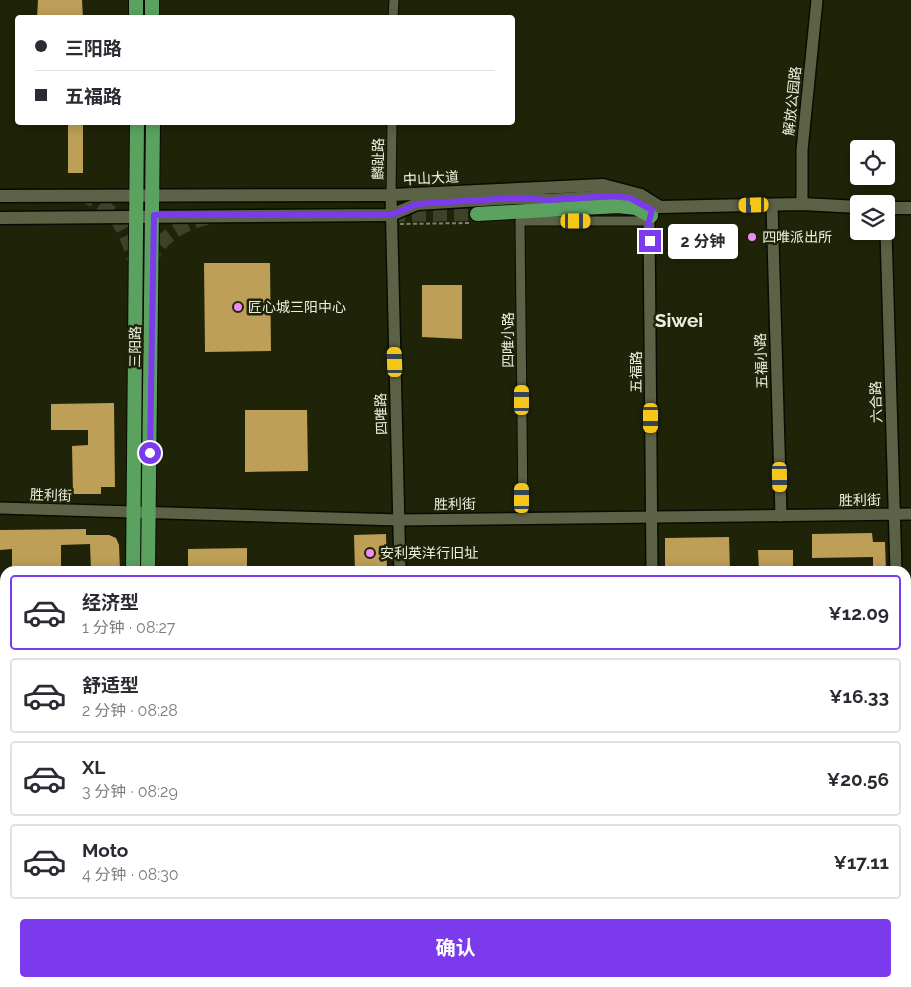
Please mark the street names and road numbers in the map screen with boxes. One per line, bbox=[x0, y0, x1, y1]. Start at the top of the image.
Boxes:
street label: 解放公园路 bbox=[780, 65, 804, 137]
street label: 麟趾路 bbox=[370, 138, 386, 180]
street label: 中山大道 bbox=[403, 169, 459, 187]
street label: 四唯小路 bbox=[500, 312, 516, 368]
street label: 三阳路 bbox=[127, 326, 143, 368]
street label: 五福小路 bbox=[752, 333, 770, 389]
street label: 五福路 bbox=[628, 351, 644, 393]
street label: 六合路 bbox=[867, 381, 885, 423]
street label: 四唯路 bbox=[372, 393, 390, 435]
street label: 胜利街 bbox=[30, 486, 72, 504]
street label: 胜利街 bbox=[839, 492, 881, 508]
street label: 胜利街 bbox=[434, 496, 476, 512]

